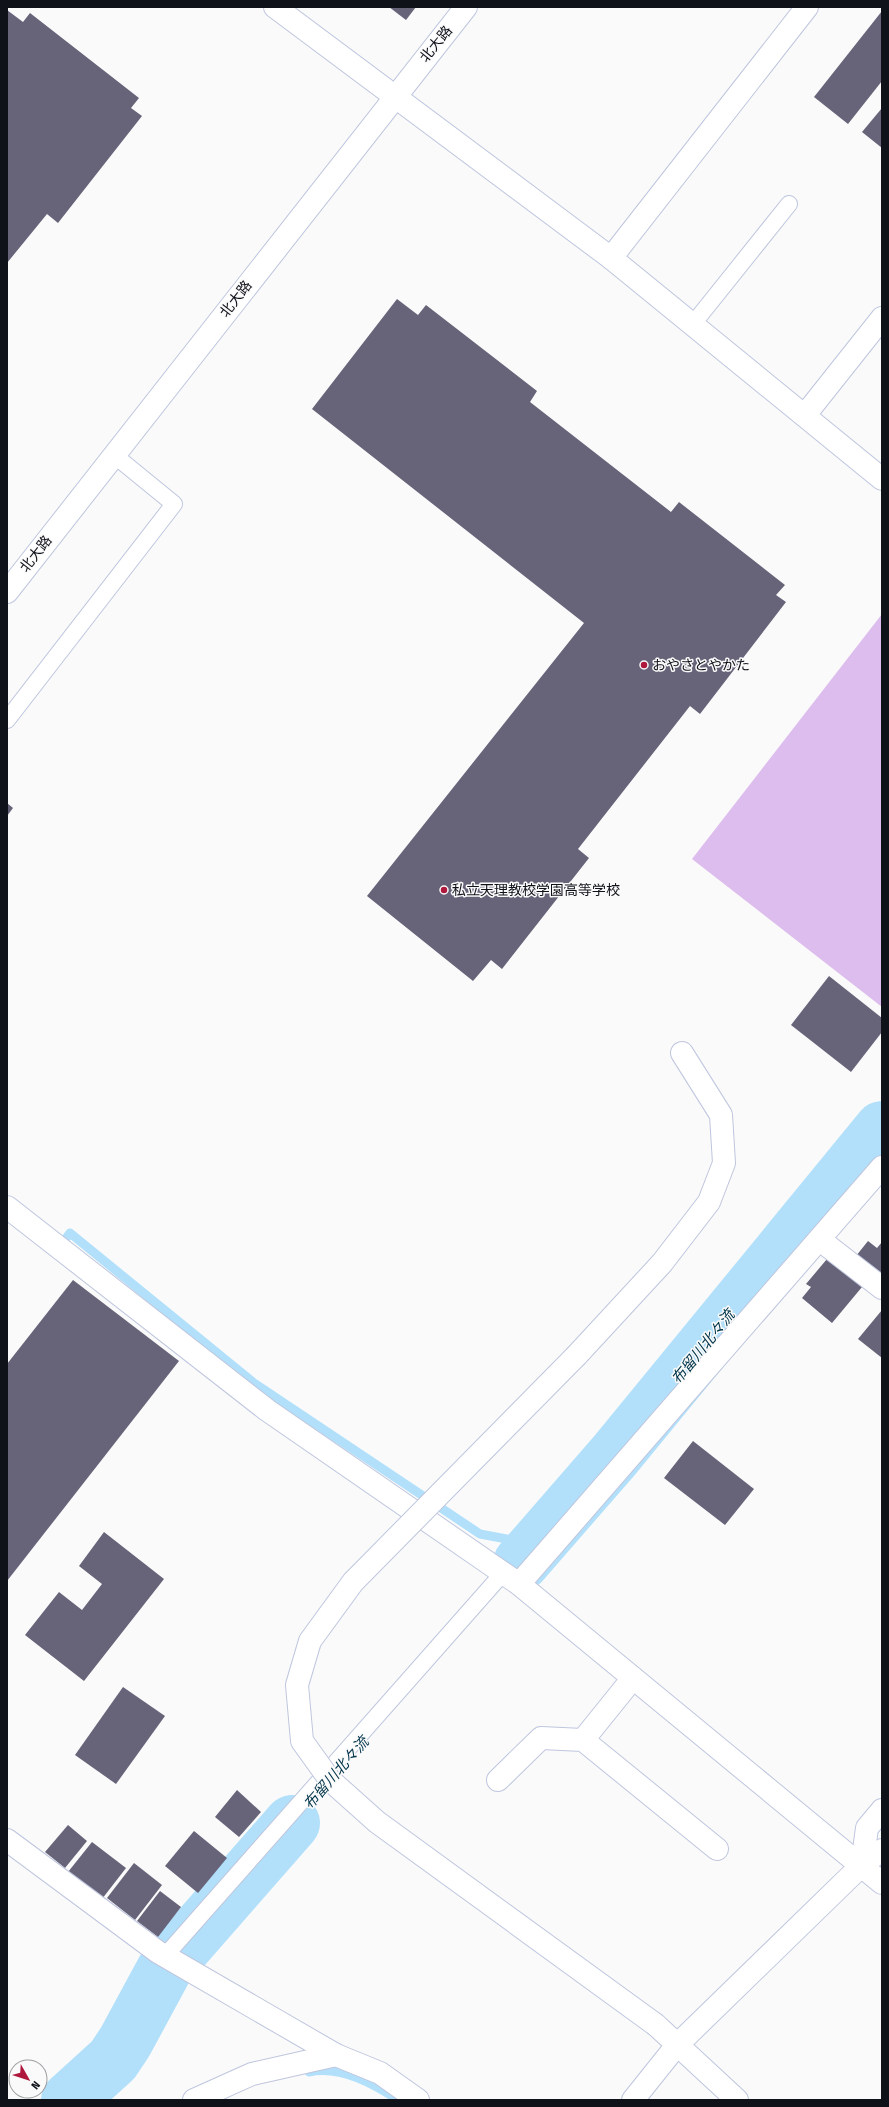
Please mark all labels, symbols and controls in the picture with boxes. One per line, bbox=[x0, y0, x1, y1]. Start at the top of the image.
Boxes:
street label: 北大路 bbox=[416, 22, 456, 66]
street label: 北大路 bbox=[216, 277, 256, 321]
street label: 北大路 bbox=[16, 532, 56, 576]
place label: おやさとやかた bbox=[652, 657, 750, 674]
marker: おやさとやかた bbox=[639, 660, 649, 670]
place label: 私立天理教校学園高等学校 bbox=[452, 882, 620, 899]
marker: 私立天理教校学園高等学校 bbox=[439, 885, 449, 895]
water label: 布留川北々流 bbox=[668, 1305, 740, 1388]
water label: 布留川北々流 bbox=[300, 1732, 374, 1813]
north arrow bbox=[8, 2059, 48, 2099]
text: N bbox=[28, 2078, 43, 2092]

